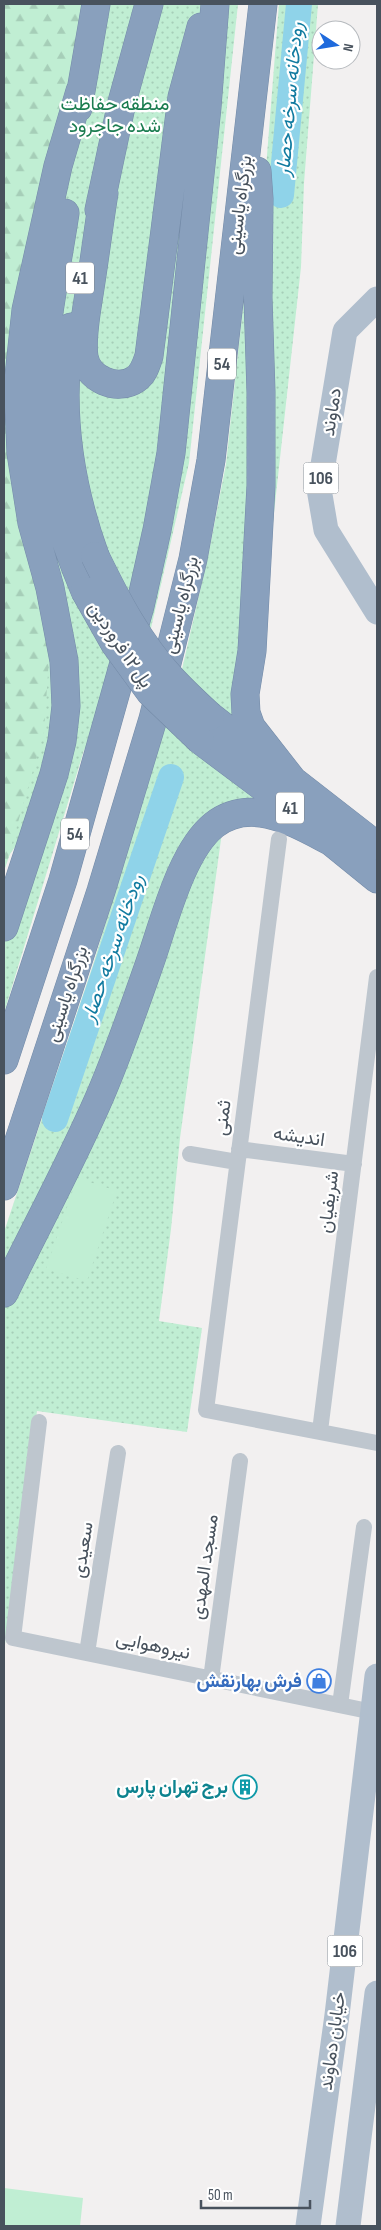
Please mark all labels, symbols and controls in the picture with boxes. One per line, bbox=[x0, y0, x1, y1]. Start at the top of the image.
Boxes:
north arrow bbox=[311, 20, 361, 70]
water label: رودخانه سرخه حصار bbox=[271, 21, 309, 179]
text: N bbox=[339, 42, 357, 53]
park label: منطقه حفاظت شده جاجرود bbox=[61, 93, 169, 138]
street label: بزرگراه یاسینی bbox=[223, 154, 257, 256]
road number: 41 bbox=[66, 262, 94, 294]
road number: 54 bbox=[208, 348, 236, 379]
street label: دماوند bbox=[317, 386, 347, 438]
road number: 106 bbox=[304, 462, 338, 493]
street label: بزرگراه یاسینی bbox=[158, 554, 204, 656]
street label: پل ۱۲ فروردین bbox=[82, 597, 157, 693]
road number: 41 bbox=[276, 792, 304, 824]
road number: 54 bbox=[61, 819, 89, 850]
water label: رودخانه سرخه حصار bbox=[76, 871, 150, 1027]
street label: بزرگراه یاسینی bbox=[41, 943, 93, 1045]
street label: ثمنی bbox=[209, 1099, 237, 1137]
street label: اندیشه bbox=[272, 1122, 326, 1152]
street label: شریفیان bbox=[314, 1170, 344, 1234]
street label: مسجد المهدی bbox=[186, 1513, 224, 1621]
street label: سعیدی bbox=[67, 1520, 99, 1580]
street label: نیروهوایی bbox=[114, 1627, 192, 1665]
shop icon: فرش بهارنقش bbox=[306, 1668, 332, 1694]
place label: فرش بهارنقش bbox=[196, 1670, 302, 1693]
building icon: برج تهران پارس bbox=[232, 1774, 258, 1800]
place label: برج تهران پارس bbox=[116, 1776, 228, 1800]
road number: 106 bbox=[328, 1935, 362, 1966]
street label: خیابان دماوند bbox=[315, 1990, 351, 2092]
scale bar bbox=[201, 2178, 310, 2210]
text: 50 m bbox=[208, 2186, 233, 2205]

